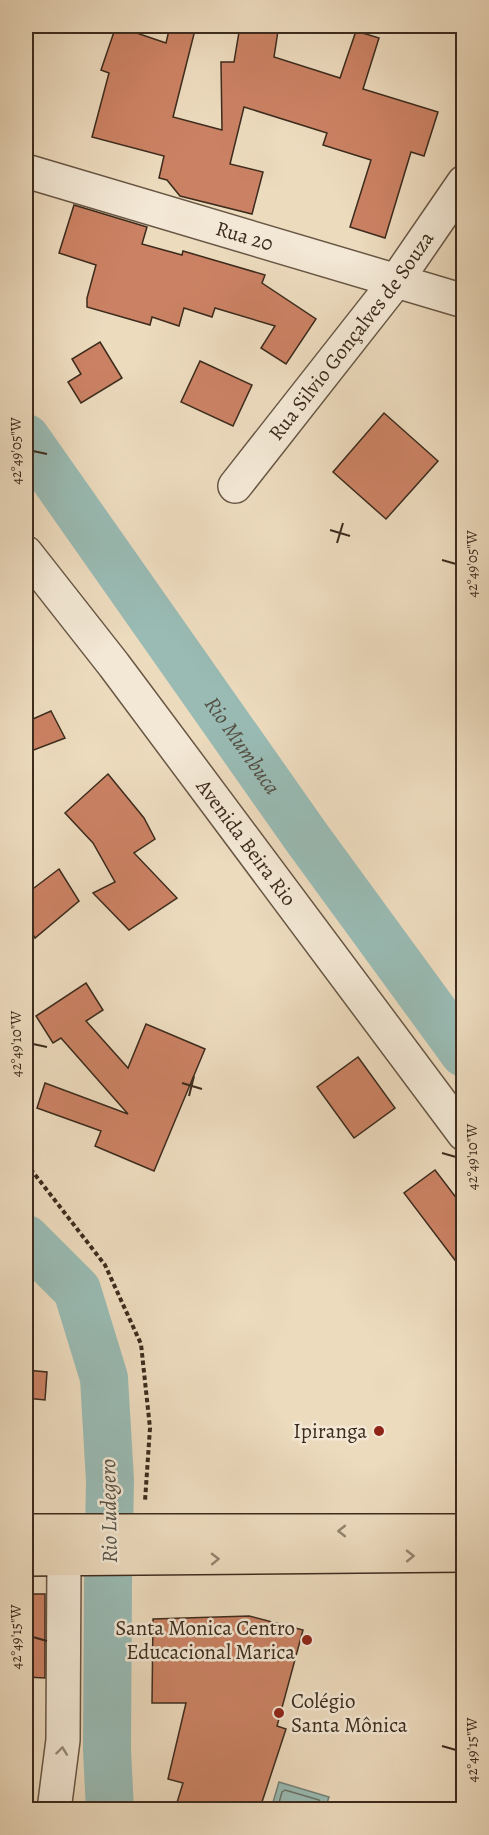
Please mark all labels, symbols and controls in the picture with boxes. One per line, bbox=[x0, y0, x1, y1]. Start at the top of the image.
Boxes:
street label: Rua 20 bbox=[212, 214, 277, 258]
street label: Rua Silvio Gonçalves de Souza bbox=[262, 225, 440, 446]
text: 42°49'05"W bbox=[6, 417, 26, 485]
text: 42°49'05"W bbox=[462, 530, 482, 598]
water label: Rio Mumbuca bbox=[197, 691, 287, 801]
street label: Avenida Beira Rio bbox=[189, 773, 303, 912]
text: 42°49'10"W bbox=[6, 1011, 26, 1077]
text: 42°49'10"W bbox=[462, 1124, 482, 1190]
place label: Ipiranga bbox=[293, 1417, 367, 1445]
marker: Ipiranga bbox=[372, 1424, 386, 1438]
water label: Rio Ludegero bbox=[93, 1458, 125, 1563]
one-way arrow bbox=[338, 1525, 347, 1537]
one-way arrow bbox=[406, 1550, 415, 1562]
one-way arrow bbox=[211, 1552, 220, 1565]
text: 42°49'15"W bbox=[6, 1605, 26, 1669]
place label: Santa Monica Centro Educacional Marica bbox=[115, 1614, 295, 1666]
marker: Santa Monica Centro Educacional Marica bbox=[300, 1633, 314, 1647]
place label: Colégio Santa Mônica bbox=[291, 1687, 408, 1739]
marker: Colégio Santa Mônica bbox=[272, 1706, 286, 1720]
text: 42°49'15"W bbox=[462, 1718, 482, 1782]
one-way arrow bbox=[55, 1747, 67, 1756]

